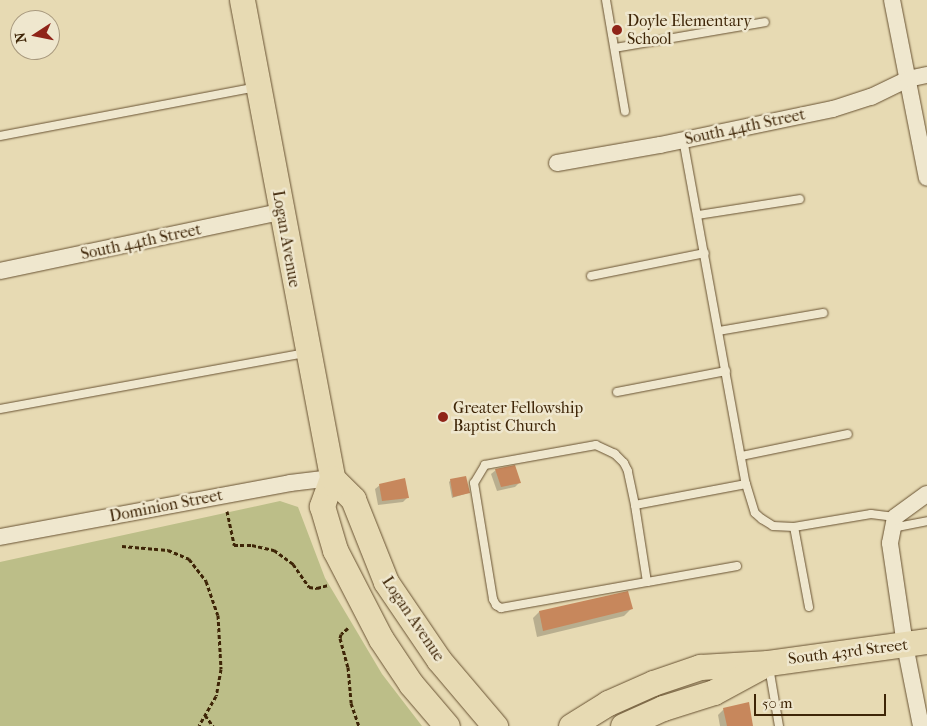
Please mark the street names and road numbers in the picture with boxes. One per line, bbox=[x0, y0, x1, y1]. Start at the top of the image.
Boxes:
street label: South 44th Street bbox=[683, 105, 807, 149]
street label: Logan Avenue bbox=[268, 189, 304, 289]
street label: South 44th Street bbox=[79, 220, 203, 264]
street label: Dominion Street bbox=[108, 486, 224, 526]
street label: Logan Avenue bbox=[378, 573, 448, 665]
street label: South 43rd Street bbox=[787, 635, 909, 669]

